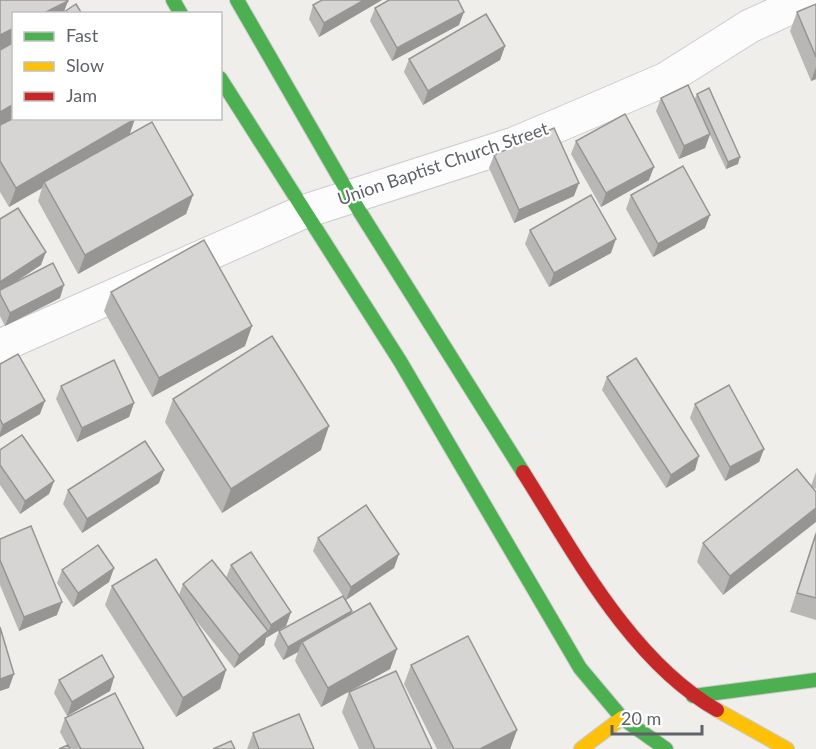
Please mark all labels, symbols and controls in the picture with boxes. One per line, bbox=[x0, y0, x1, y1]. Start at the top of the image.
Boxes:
legend bbox=[12, 12, 222, 120]
text: Fast bbox=[66, 24, 99, 46]
text: Slow bbox=[66, 54, 104, 76]
text: Jam bbox=[66, 84, 97, 106]
street label: Union Baptist Church Street bbox=[334, 116, 551, 210]
scale bar bbox=[612, 698, 702, 736]
text: 20 m bbox=[621, 707, 661, 729]

